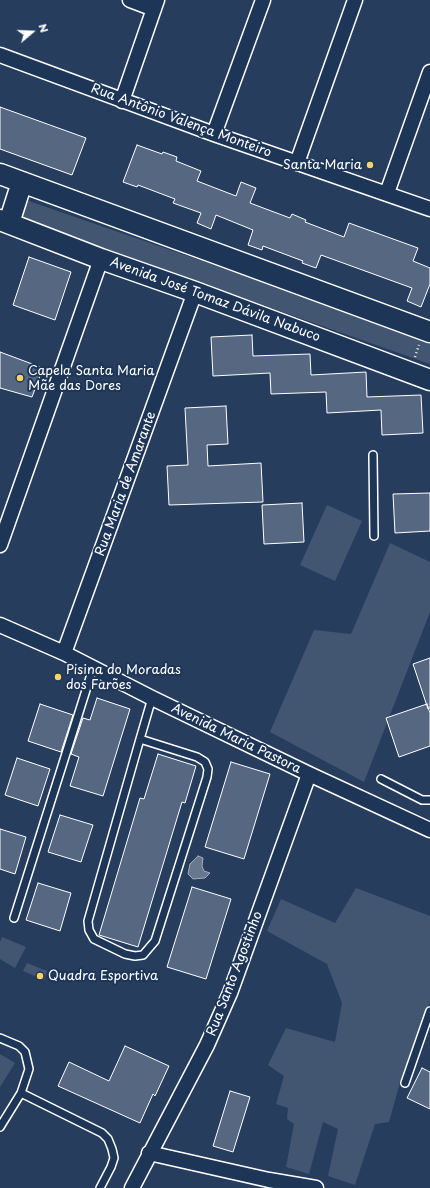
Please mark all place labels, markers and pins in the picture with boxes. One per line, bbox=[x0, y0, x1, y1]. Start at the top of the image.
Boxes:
place label: Santa Maria bbox=[283, 157, 362, 173]
marker: Santa Maria bbox=[365, 160, 375, 170]
place label: Capela Santa Maria Mãe das Dores bbox=[28, 363, 154, 394]
marker: Capela Santa Maria Mãe das Dores bbox=[15, 373, 25, 383]
place label: Pisina do Moradas dos Farões bbox=[66, 662, 181, 693]
marker: Pisina do Moradas dos Farões bbox=[53, 672, 63, 682]
place label: Quadra Esportiva bbox=[48, 968, 158, 984]
marker: Quadra Esportiva bbox=[35, 971, 45, 981]

